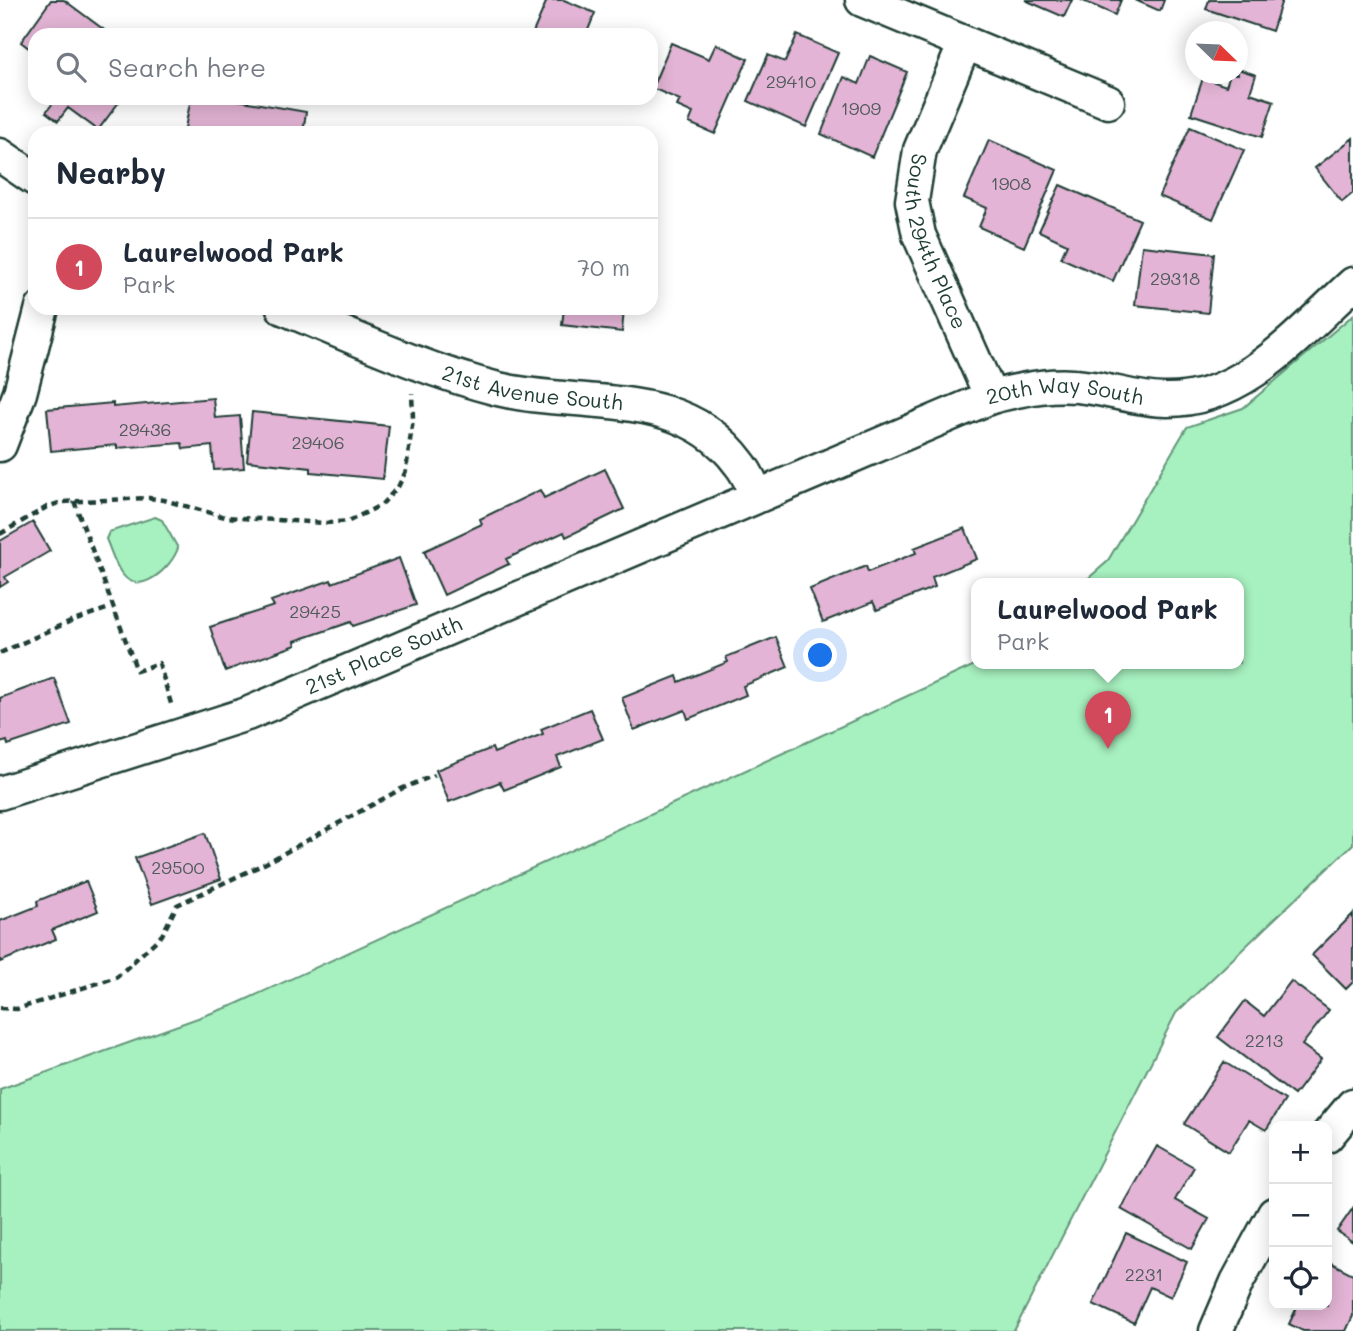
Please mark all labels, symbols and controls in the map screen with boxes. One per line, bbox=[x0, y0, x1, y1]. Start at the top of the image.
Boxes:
north arrow bbox=[1185, 21, 1248, 84]
search box bbox=[28, 28, 658, 105]
icon: search bbox=[52, 48, 90, 86]
text: Search here bbox=[108, 50, 266, 84]
house number: 29410 bbox=[766, 69, 816, 93]
house number: 1909 bbox=[841, 96, 882, 120]
text: Nearby bbox=[56, 152, 166, 192]
street label: South 294th Place bbox=[900, 152, 974, 333]
house number: 1908 bbox=[991, 171, 1031, 195]
text: Laurelwood Park bbox=[123, 235, 344, 269]
text: 1 bbox=[74, 252, 84, 282]
text: 70 m bbox=[577, 252, 630, 282]
house number: 29318 bbox=[1150, 266, 1200, 290]
text: Park bbox=[123, 269, 175, 299]
street label: 21st Avenue South bbox=[439, 358, 625, 415]
street label: 20th Way South bbox=[983, 371, 1146, 410]
house number: 29436 bbox=[119, 417, 171, 441]
house number: 29406 bbox=[291, 430, 345, 454]
popup bbox=[971, 578, 1244, 669]
text: Laurelwood Park bbox=[997, 592, 1218, 626]
house number: 29425 bbox=[289, 599, 341, 623]
street label: 21st Place South bbox=[301, 609, 466, 700]
text: Park bbox=[997, 626, 1049, 656]
your location bbox=[803, 638, 837, 672]
pin: 1 bbox=[1085, 691, 1131, 749]
house number: 29500 bbox=[151, 855, 205, 879]
house number: 2213 bbox=[1245, 1028, 1283, 1052]
map controls bbox=[1269, 1121, 1332, 1310]
button: + bbox=[1269, 1121, 1332, 1184]
button: − bbox=[1269, 1184, 1332, 1247]
button: locate bbox=[1269, 1247, 1332, 1310]
house number: 2231 bbox=[1125, 1262, 1163, 1286]

